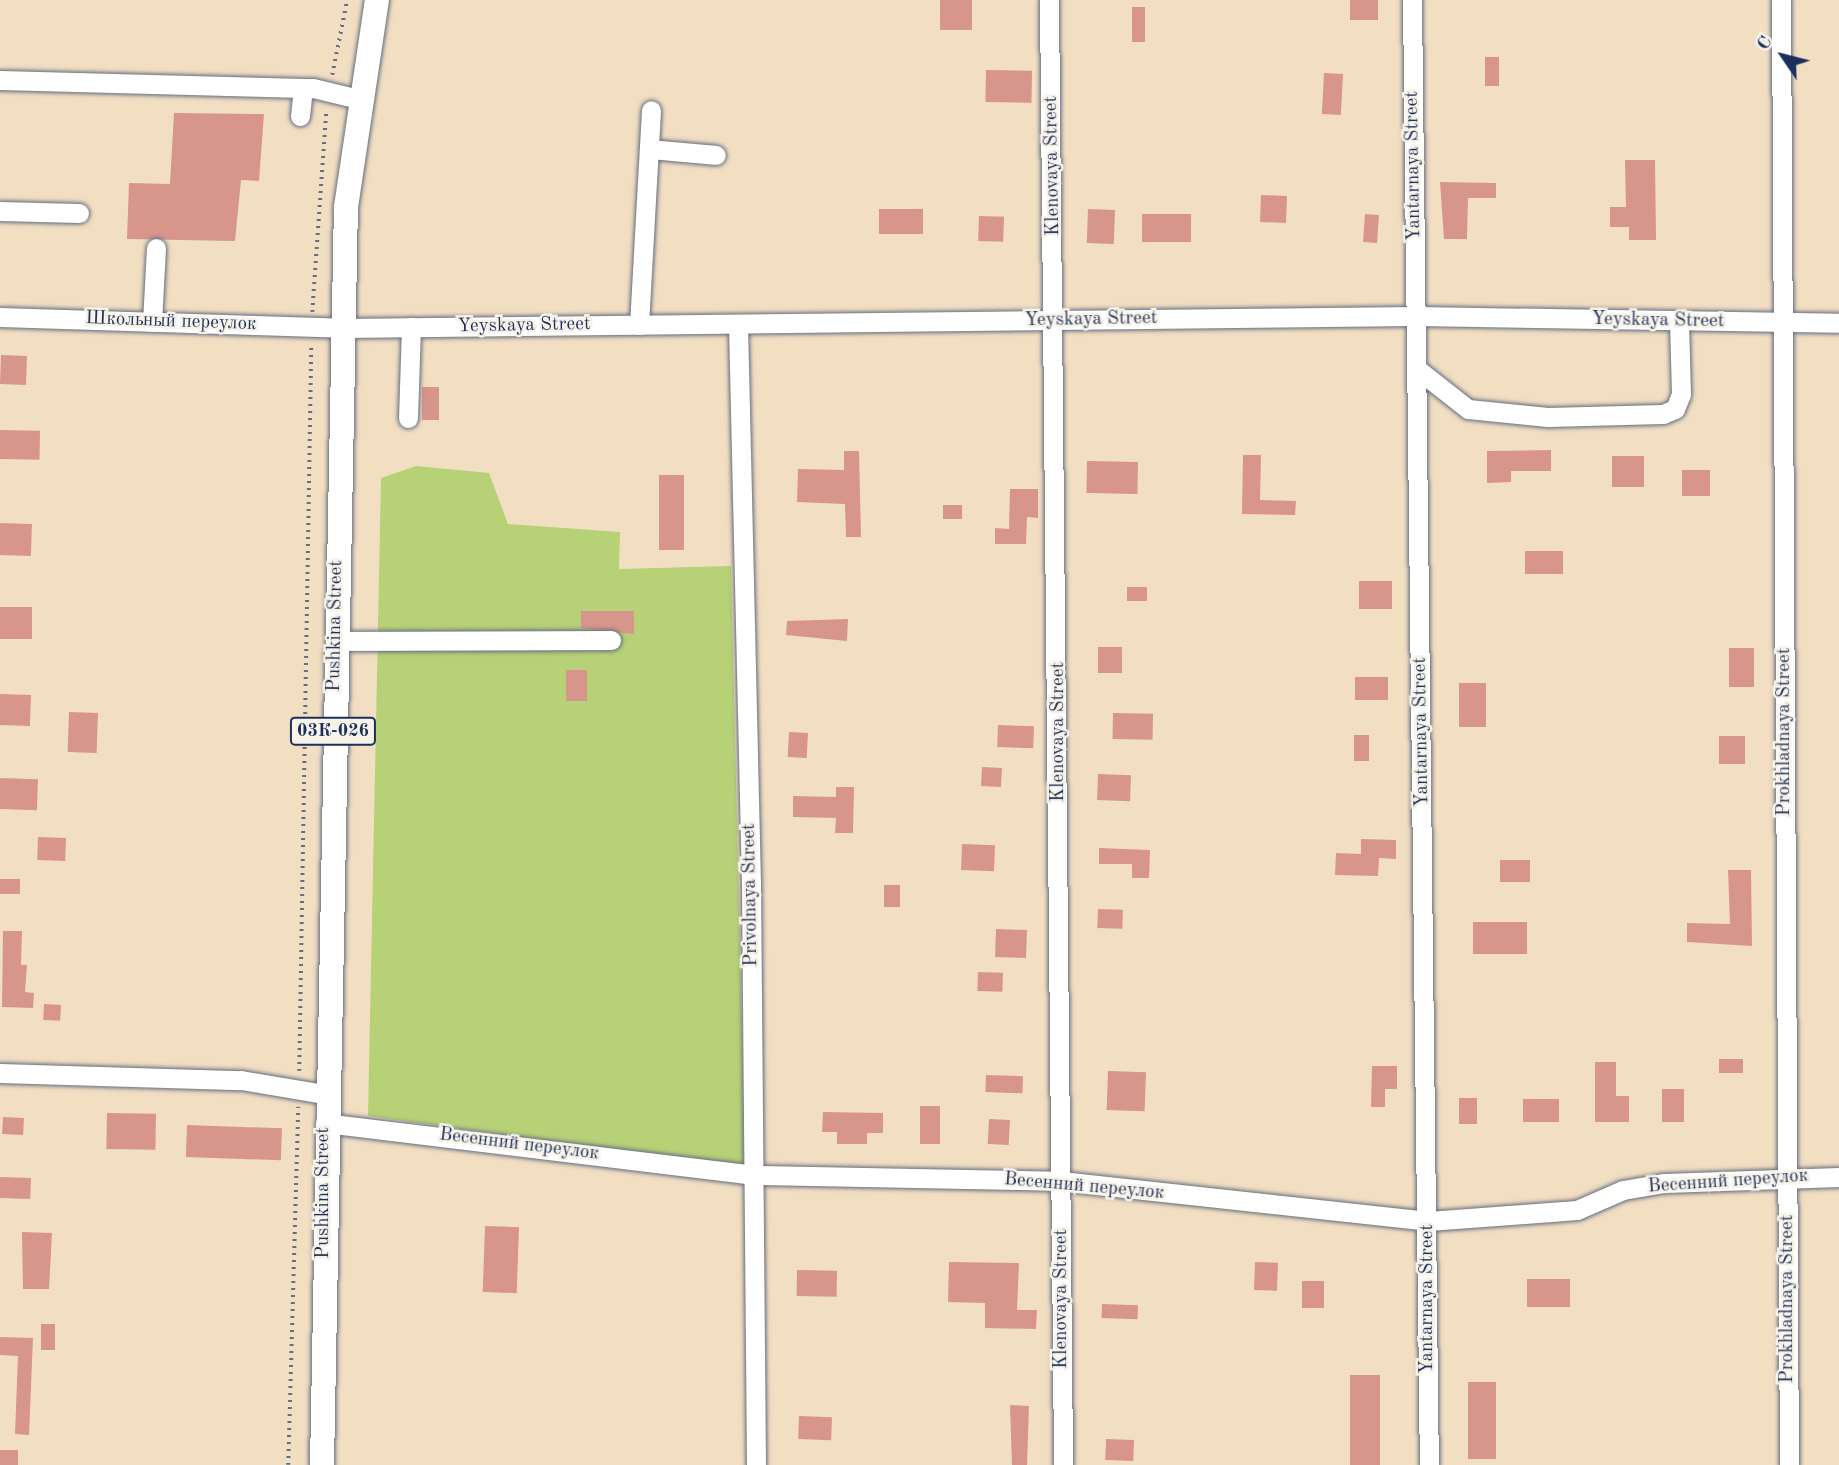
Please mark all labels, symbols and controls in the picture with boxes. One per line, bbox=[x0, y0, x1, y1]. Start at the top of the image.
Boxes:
north arrow bbox=[1748, 21, 1818, 91]
text: С bbox=[1754, 33, 1777, 54]
street label: Yantarnaya Street bbox=[1401, 91, 1427, 241]
street label: Klenovaya Street bbox=[1040, 96, 1066, 236]
street label: Yeyskaya Street bbox=[1024, 307, 1158, 333]
street label: Школьный переулок bbox=[85, 308, 257, 336]
street label: Yeyskaya Street bbox=[1591, 308, 1725, 334]
street label: Yeyskaya Street bbox=[457, 313, 591, 339]
street label: Pushkina Street bbox=[323, 560, 349, 692]
street label: Prokhladnaya Street bbox=[1774, 648, 1796, 816]
street label: Yantarnaya Street bbox=[1409, 657, 1435, 807]
street label: Klenovaya Street bbox=[1048, 662, 1070, 802]
road number: 03К-026 bbox=[289, 716, 377, 746]
street label: Privolnaya Street bbox=[738, 823, 764, 967]
street label: Весенний переулок bbox=[438, 1124, 600, 1166]
street label: Pushkina Street bbox=[313, 1127, 335, 1259]
street label: Весенний переулок bbox=[1647, 1165, 1809, 1199]
street label: Весенний переулок bbox=[1003, 1169, 1165, 1205]
street label: Prokhladnaya Street bbox=[1777, 1215, 1799, 1383]
street label: Yantarnaya Street bbox=[1417, 1224, 1439, 1374]
street label: Klenovaya Street bbox=[1051, 1229, 1073, 1369]

